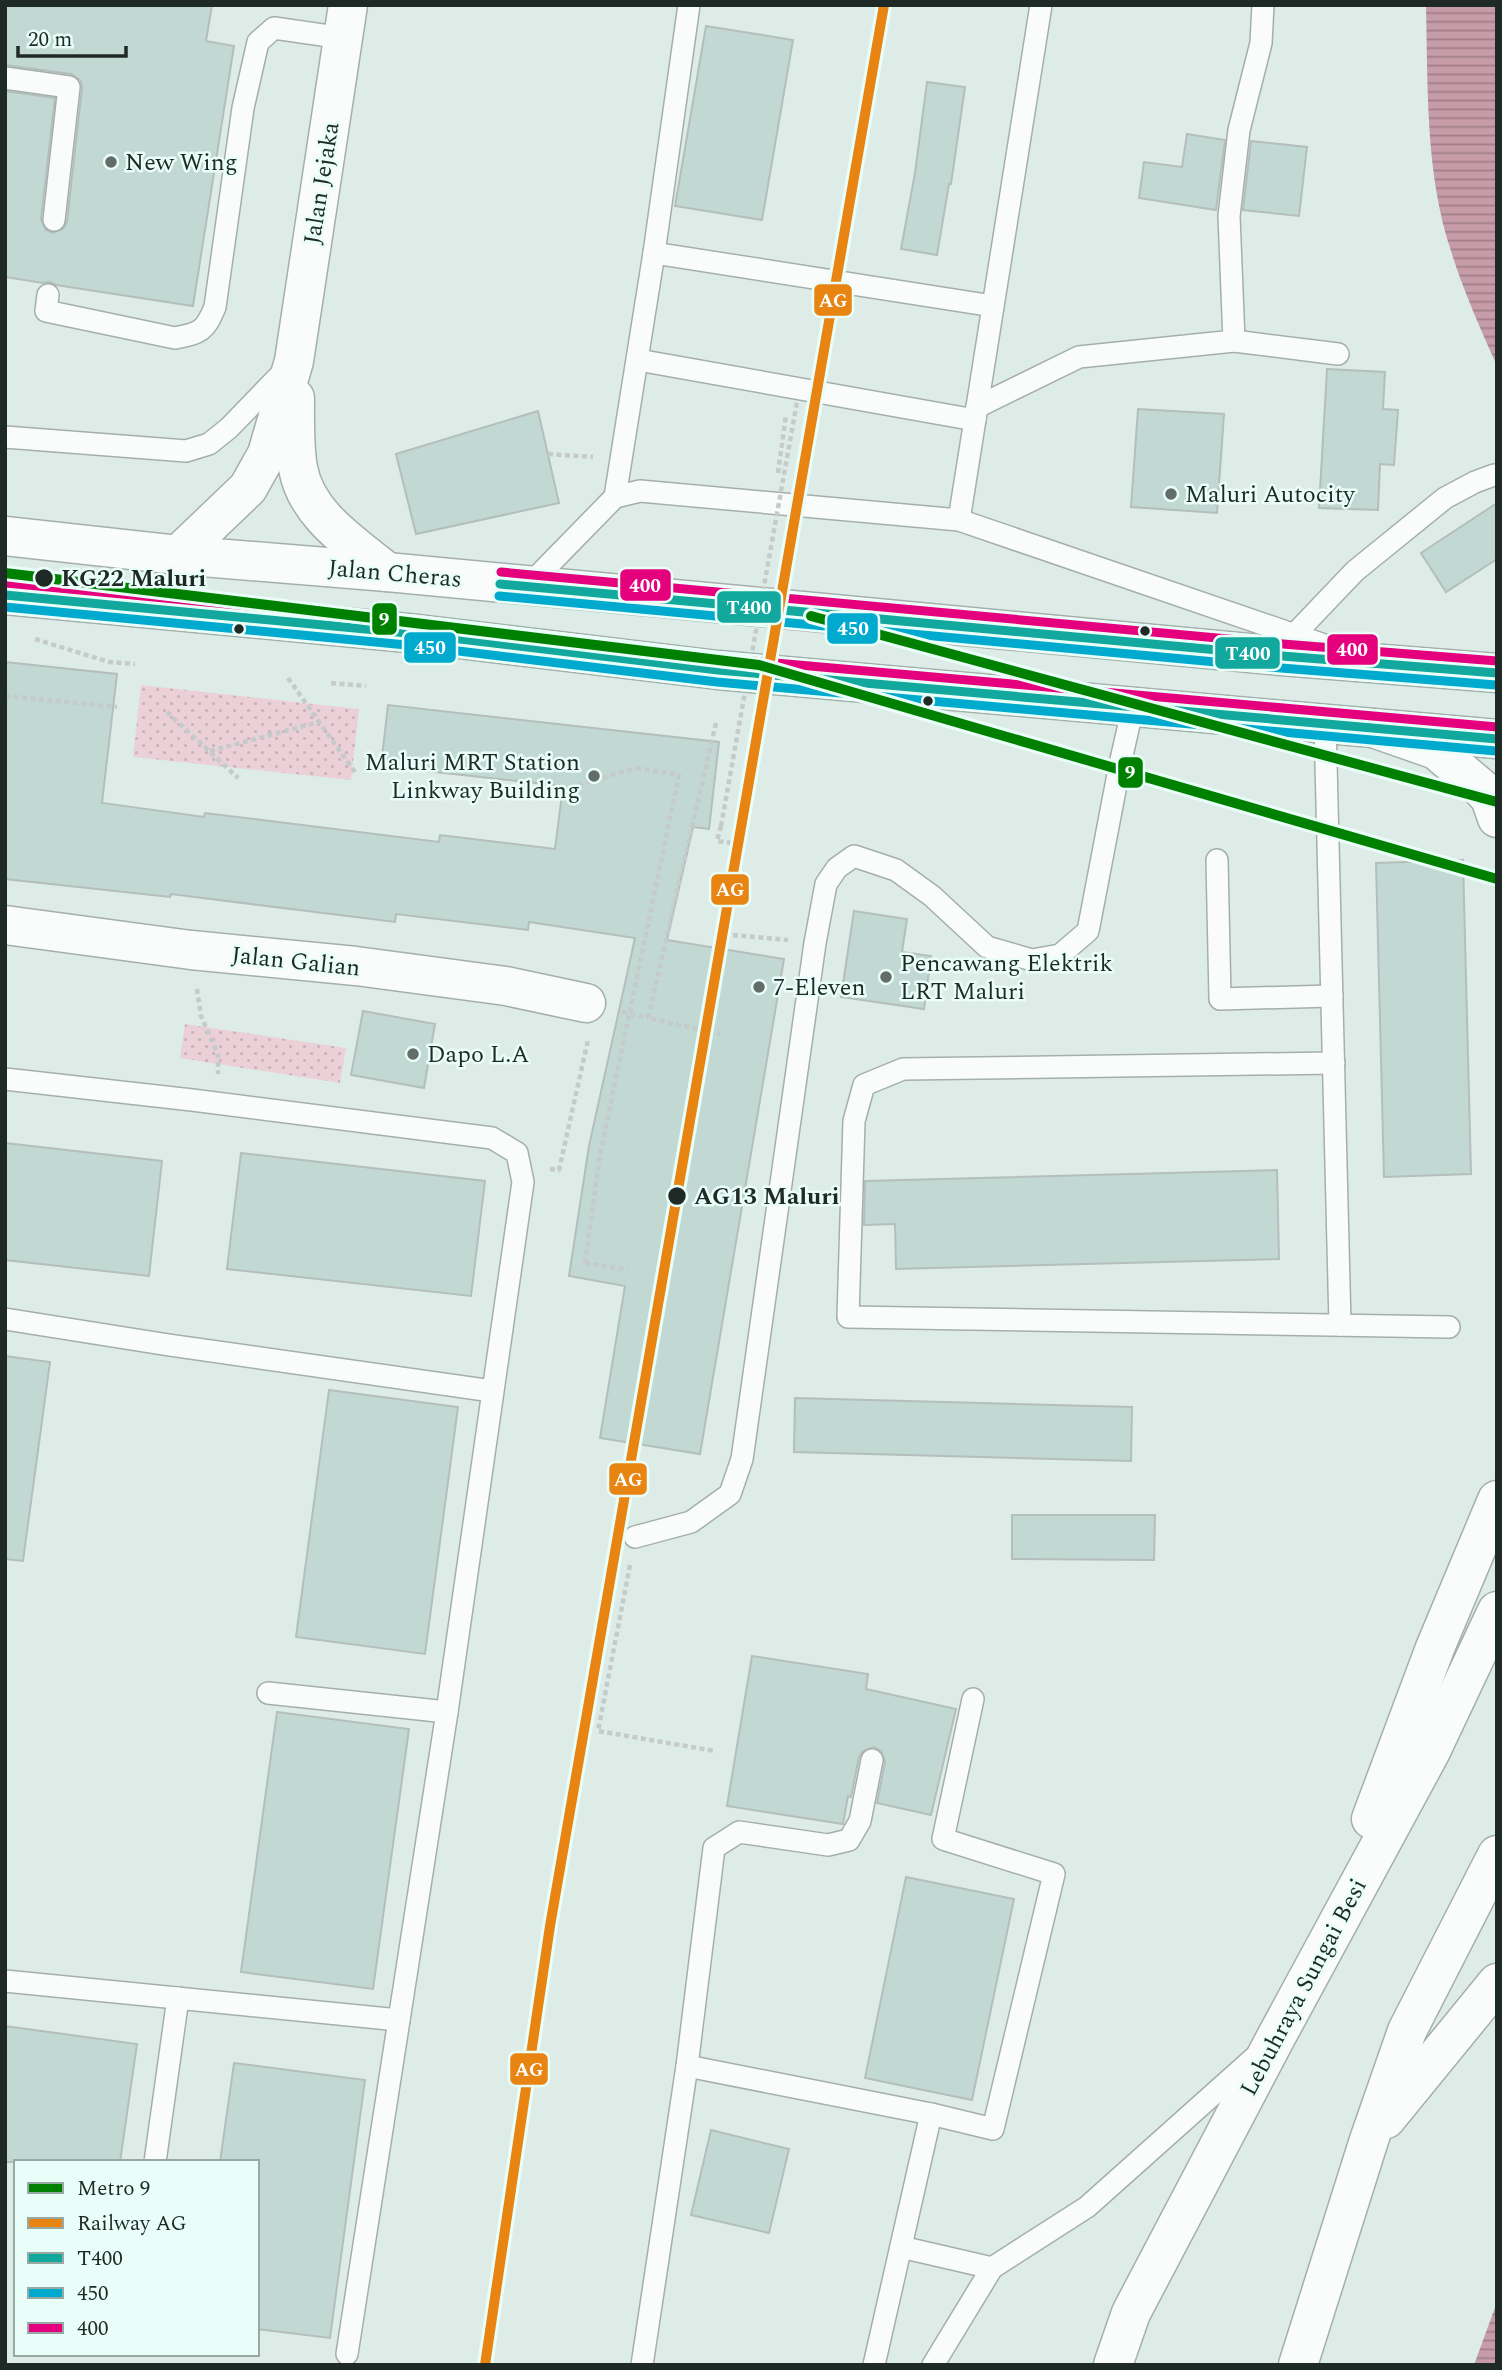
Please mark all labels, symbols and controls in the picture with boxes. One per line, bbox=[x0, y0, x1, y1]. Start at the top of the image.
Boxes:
scale bar bbox=[18, 14, 126, 58]
text: 20 m bbox=[28, 24, 72, 56]
street label: Jalan Jejaka bbox=[295, 119, 349, 247]
place label: New Wing bbox=[125, 145, 238, 181]
marker: New Wing bbox=[103, 154, 119, 170]
line badge: AG bbox=[813, 283, 853, 317]
text: AG bbox=[819, 287, 847, 316]
place label: Maluri Autocity bbox=[1185, 477, 1356, 513]
marker: Maluri Autocity bbox=[1163, 486, 1179, 502]
street label: Jalan Cheras bbox=[327, 550, 463, 598]
place label: KG22 Maluri bbox=[61, 561, 206, 597]
marker: KG22 Maluri bbox=[33, 567, 55, 589]
line badge: 400 bbox=[619, 568, 672, 602]
text: 400 bbox=[629, 572, 661, 601]
line badge: T400 bbox=[716, 590, 782, 624]
text: T400 bbox=[726, 594, 772, 623]
line badge: 9 bbox=[371, 602, 398, 636]
text: 9 bbox=[379, 606, 390, 635]
line badge: 450 bbox=[826, 612, 879, 645]
text: 450 bbox=[837, 615, 869, 644]
unlabelled marker bbox=[232, 622, 246, 636]
unlabelled marker bbox=[1138, 624, 1152, 638]
line badge: 450 bbox=[403, 631, 457, 664]
line badge: 400 bbox=[1326, 633, 1379, 666]
text: 450 bbox=[414, 634, 446, 663]
line badge: T400 bbox=[1214, 636, 1281, 670]
text: 400 bbox=[1336, 636, 1368, 665]
text: T400 bbox=[1225, 640, 1271, 669]
unlabelled marker bbox=[921, 694, 935, 708]
place label: Maluri MRT Station Linkway Building bbox=[365, 745, 580, 809]
line badge: 9 bbox=[1117, 756, 1144, 789]
text: 9 bbox=[1125, 759, 1136, 788]
marker: Maluri MRT Station Linkway Building bbox=[586, 768, 602, 784]
line badge: AG bbox=[710, 873, 750, 906]
text: AG bbox=[716, 876, 744, 905]
street label: Jalan Galian bbox=[230, 937, 362, 987]
place label: Pencawang Elektrik LRT Maluri bbox=[900, 946, 1113, 1010]
marker: Pencawang Elektrik LRT Maluri bbox=[878, 969, 894, 985]
place label: 7-Eleven bbox=[773, 970, 865, 1006]
marker: 7-Eleven bbox=[751, 979, 767, 995]
place label: Dapo L.A bbox=[427, 1037, 529, 1073]
marker: Dapo L.A bbox=[405, 1046, 421, 1062]
place label: AG13 Maluri bbox=[694, 1179, 839, 1215]
marker: AG13 Maluri bbox=[666, 1185, 688, 1207]
line badge: AG bbox=[608, 1462, 648, 1496]
text: AG bbox=[614, 1466, 642, 1495]
street label: Lebuhraya Sungai Besi bbox=[1231, 1872, 1377, 2103]
line badge: AG bbox=[509, 2052, 549, 2086]
text: AG bbox=[515, 2056, 543, 2085]
legend bbox=[14, 2160, 259, 2356]
text: Metro 9 bbox=[77, 2173, 150, 2205]
text: Railway AG bbox=[77, 2208, 187, 2240]
text: T400 bbox=[77, 2243, 123, 2275]
text: 450 bbox=[77, 2278, 109, 2310]
text: 400 bbox=[77, 2313, 109, 2345]

